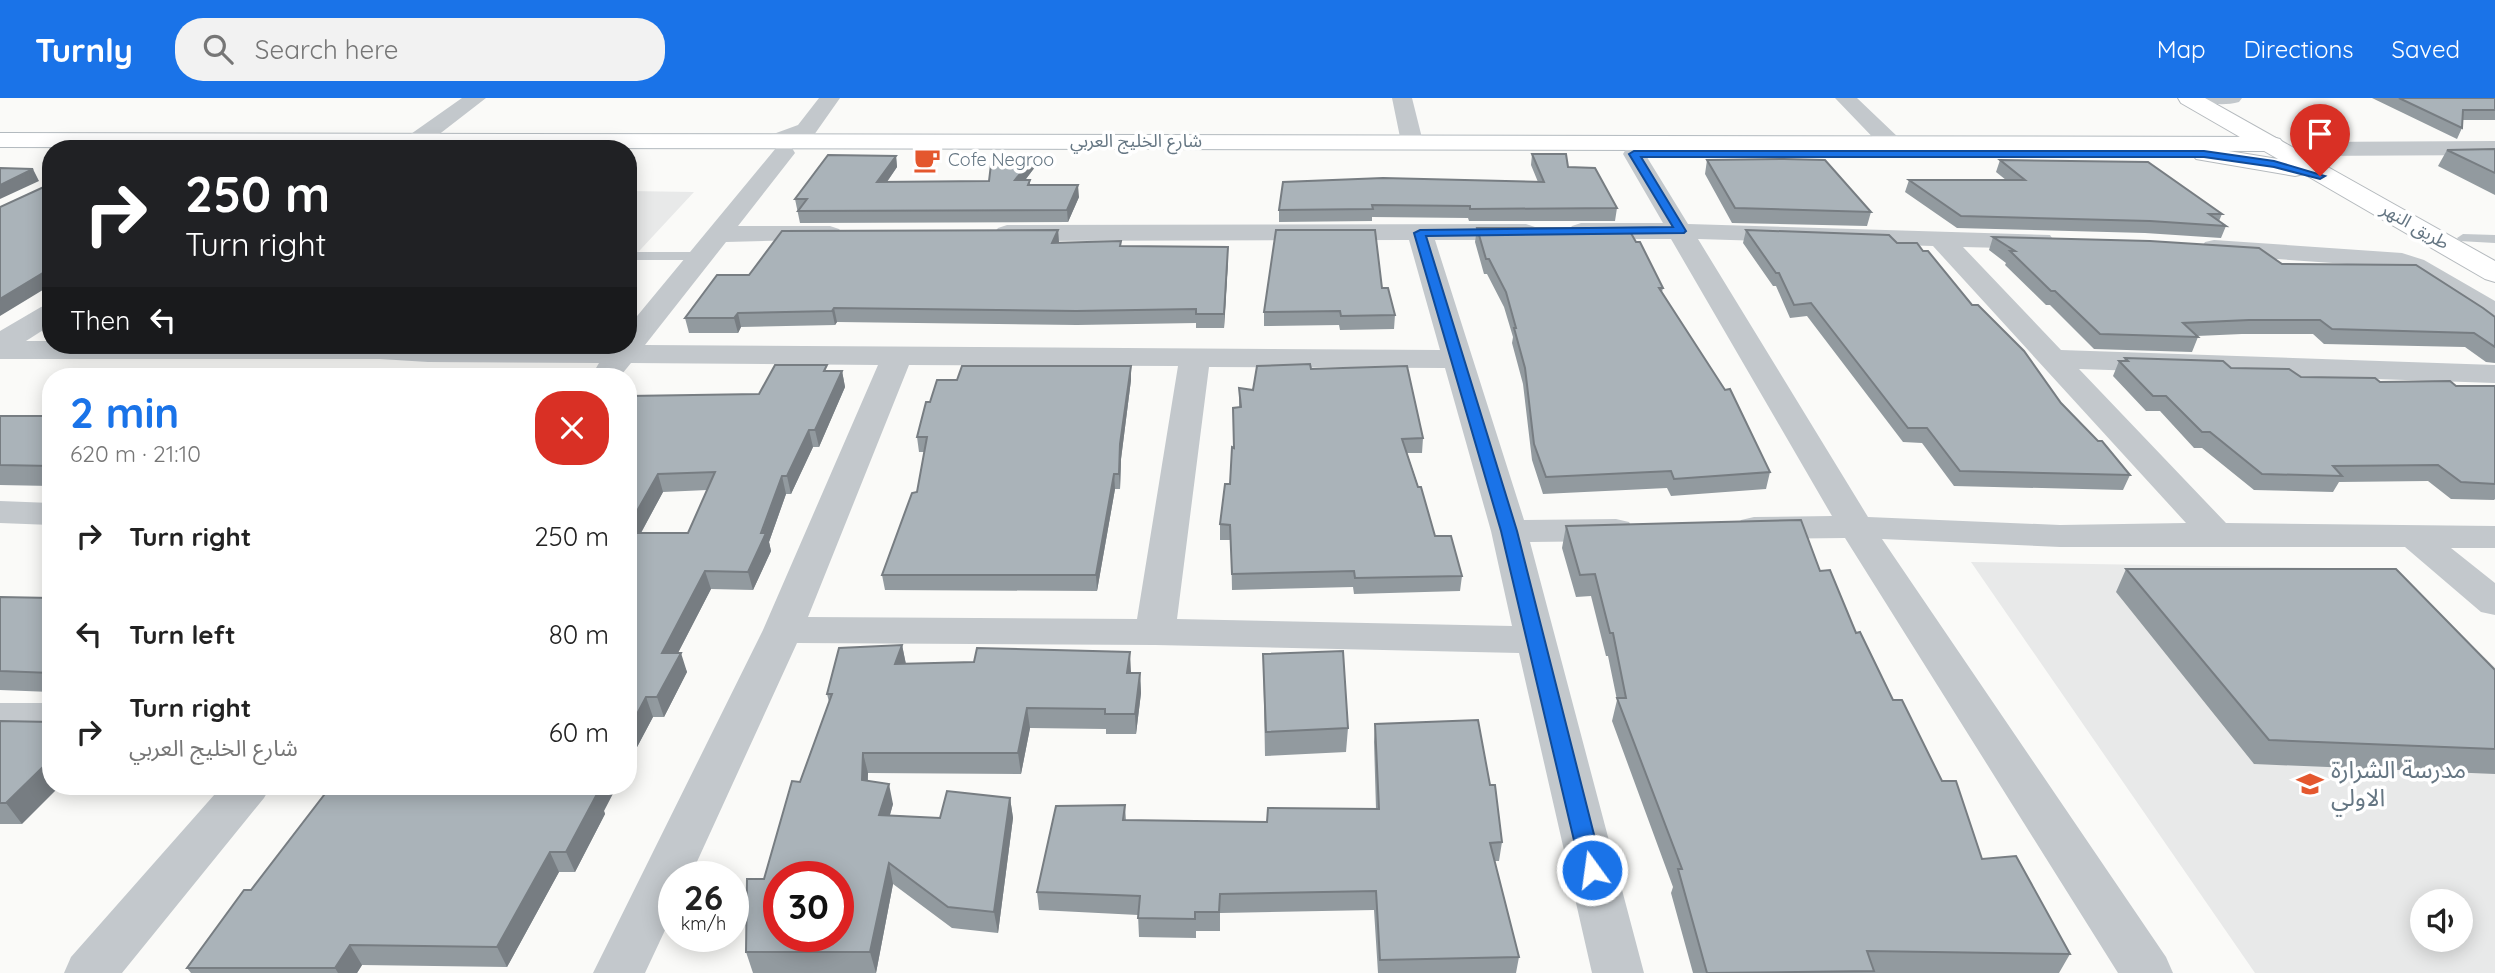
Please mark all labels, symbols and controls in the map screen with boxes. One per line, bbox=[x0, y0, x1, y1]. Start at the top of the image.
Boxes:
search box bbox=[175, 18, 665, 81]
text: Turnly bbox=[35, 29, 133, 70]
icon: search bbox=[199, 30, 237, 68]
text: Search here bbox=[255, 33, 398, 66]
text: Map bbox=[2157, 34, 2206, 64]
text: Directions bbox=[2244, 34, 2354, 64]
text: Saved bbox=[2392, 34, 2460, 64]
pin bbox=[2290, 104, 2350, 176]
icon: arrive bbox=[2301, 115, 2339, 153]
street label: شارع الخليج العربي bbox=[1070, 129, 1202, 155]
cafe icon: Cofe Negroo bbox=[912, 145, 942, 175]
place label: Cofe Negroo bbox=[948, 148, 1054, 171]
text: 250 m bbox=[185, 163, 330, 224]
icon: right bbox=[70, 168, 161, 259]
street label: طريق النهر bbox=[2376, 196, 2453, 254]
text: Turn right bbox=[185, 224, 326, 264]
icon: left bbox=[144, 301, 182, 339]
text: Then bbox=[70, 304, 130, 337]
text: 2 min bbox=[70, 386, 179, 439]
button: close bbox=[535, 391, 609, 465]
text: 620 m · 21:10 bbox=[70, 439, 201, 468]
icon: right bbox=[70, 517, 108, 555]
text: Turn right bbox=[129, 520, 251, 553]
text: 250 m bbox=[534, 520, 609, 553]
icon: left bbox=[70, 615, 108, 653]
text: Turn left bbox=[129, 618, 236, 651]
text: 80 m bbox=[549, 618, 609, 651]
text: Turn right bbox=[129, 691, 251, 724]
icon: right bbox=[70, 713, 108, 751]
text: 60 m bbox=[549, 716, 609, 749]
text: شارع الخليج العربي bbox=[129, 733, 298, 762]
place label: مدرسة الشرارة الاولي bbox=[2331, 754, 2466, 817]
school or university icon: مدرسة الشرارة الاولي bbox=[2295, 769, 2325, 799]
position arrow bbox=[1555, 833, 1629, 907]
speed limit sign: 30 bbox=[763, 861, 854, 952]
text: 26 bbox=[684, 875, 723, 919]
map controls bbox=[2410, 889, 2473, 952]
button: sound bbox=[2410, 889, 2473, 952]
text: km/h bbox=[681, 912, 726, 935]

